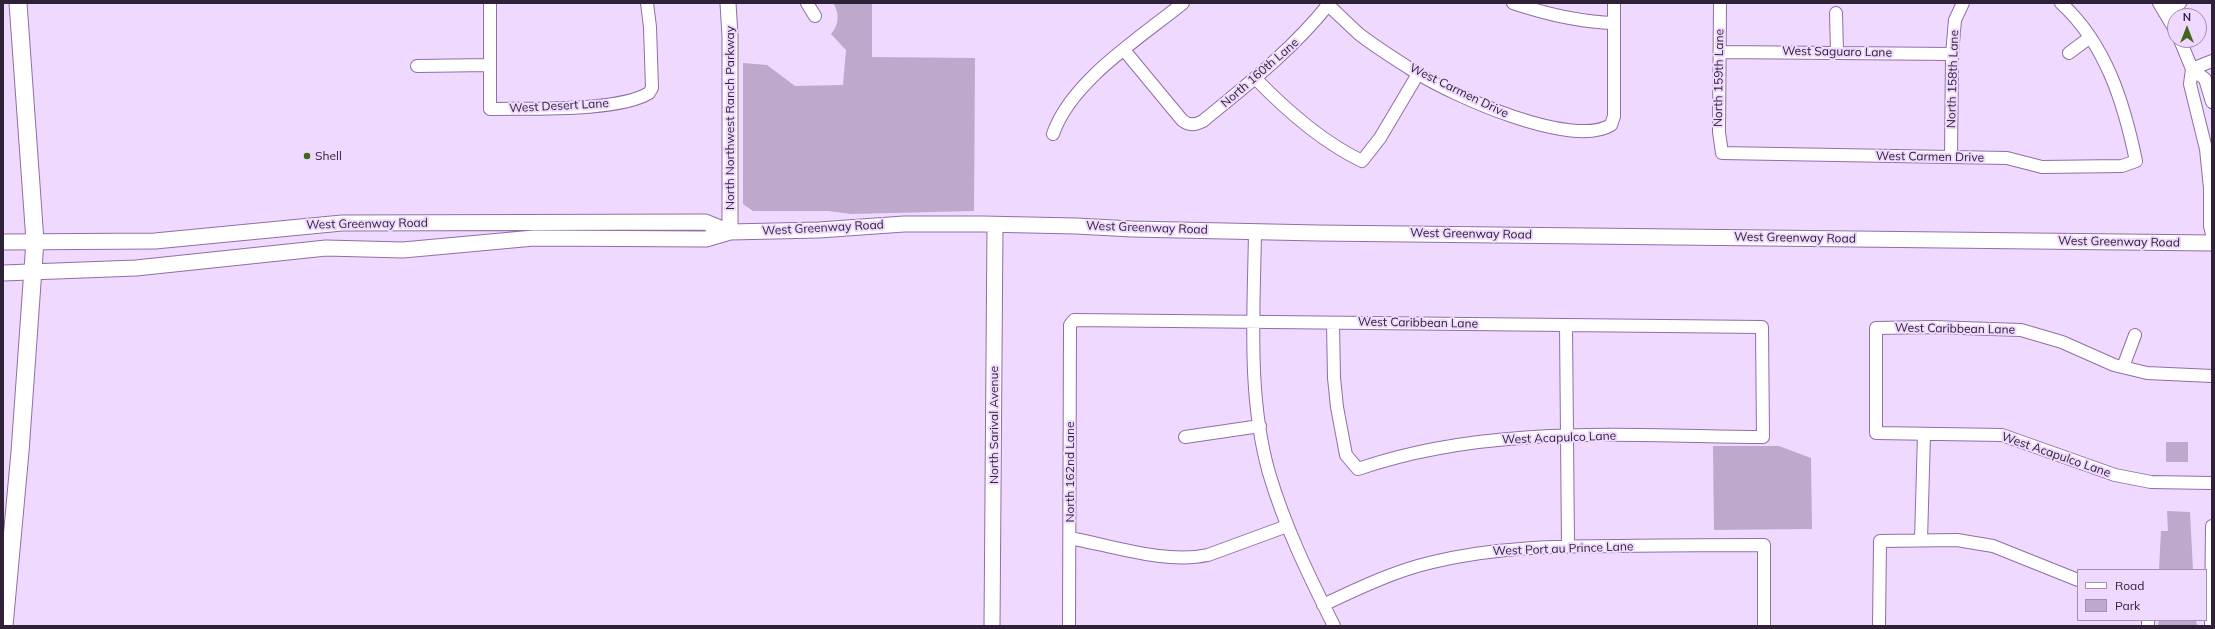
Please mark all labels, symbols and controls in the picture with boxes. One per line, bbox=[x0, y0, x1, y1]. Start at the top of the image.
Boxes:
north arrow bbox=[2167, 8, 2207, 48]
text: N bbox=[2183, 10, 2191, 24]
street label: North Northwest Ranch Parkway bbox=[723, 26, 737, 210]
street label: North 159th Lane bbox=[1711, 29, 1727, 127]
street label: North 158th Lane bbox=[1944, 30, 1962, 128]
street label: North 160th Lane bbox=[1218, 35, 1302, 111]
street label: West Saguaro Lane bbox=[1782, 44, 1892, 60]
street label: West Carmen Drive bbox=[1407, 61, 1511, 121]
street label: West Desert Lane bbox=[509, 96, 609, 116]
place label: Shell bbox=[315, 149, 342, 163]
street label: West Carmen Drive bbox=[1876, 149, 1984, 165]
marker: Shell bbox=[302, 151, 312, 161]
street label: West Greenway Road bbox=[306, 216, 428, 232]
street label: West Greenway Road bbox=[762, 218, 884, 238]
street label: West Greenway Road bbox=[1086, 219, 1208, 237]
street label: West Greenway Road bbox=[1410, 226, 1532, 242]
street label: West Greenway Road bbox=[1734, 230, 1856, 246]
street label: West Greenway Road bbox=[2058, 234, 2180, 250]
street label: West Caribbean Lane bbox=[1358, 315, 1478, 331]
street label: West Caribbean Lane bbox=[1895, 321, 2015, 337]
street label: North Sarival Avenue bbox=[987, 366, 1001, 484]
street label: North 162nd Lane bbox=[1063, 421, 1077, 523]
street label: West Acapulco Lane bbox=[1502, 429, 1616, 447]
street label: West Acapulco Lane bbox=[2000, 430, 2112, 480]
street label: West Port au Prince Lane bbox=[1492, 539, 1634, 559]
legend bbox=[2077, 569, 2207, 621]
text: Road bbox=[2115, 578, 2144, 593]
text: Park bbox=[2115, 598, 2140, 613]

